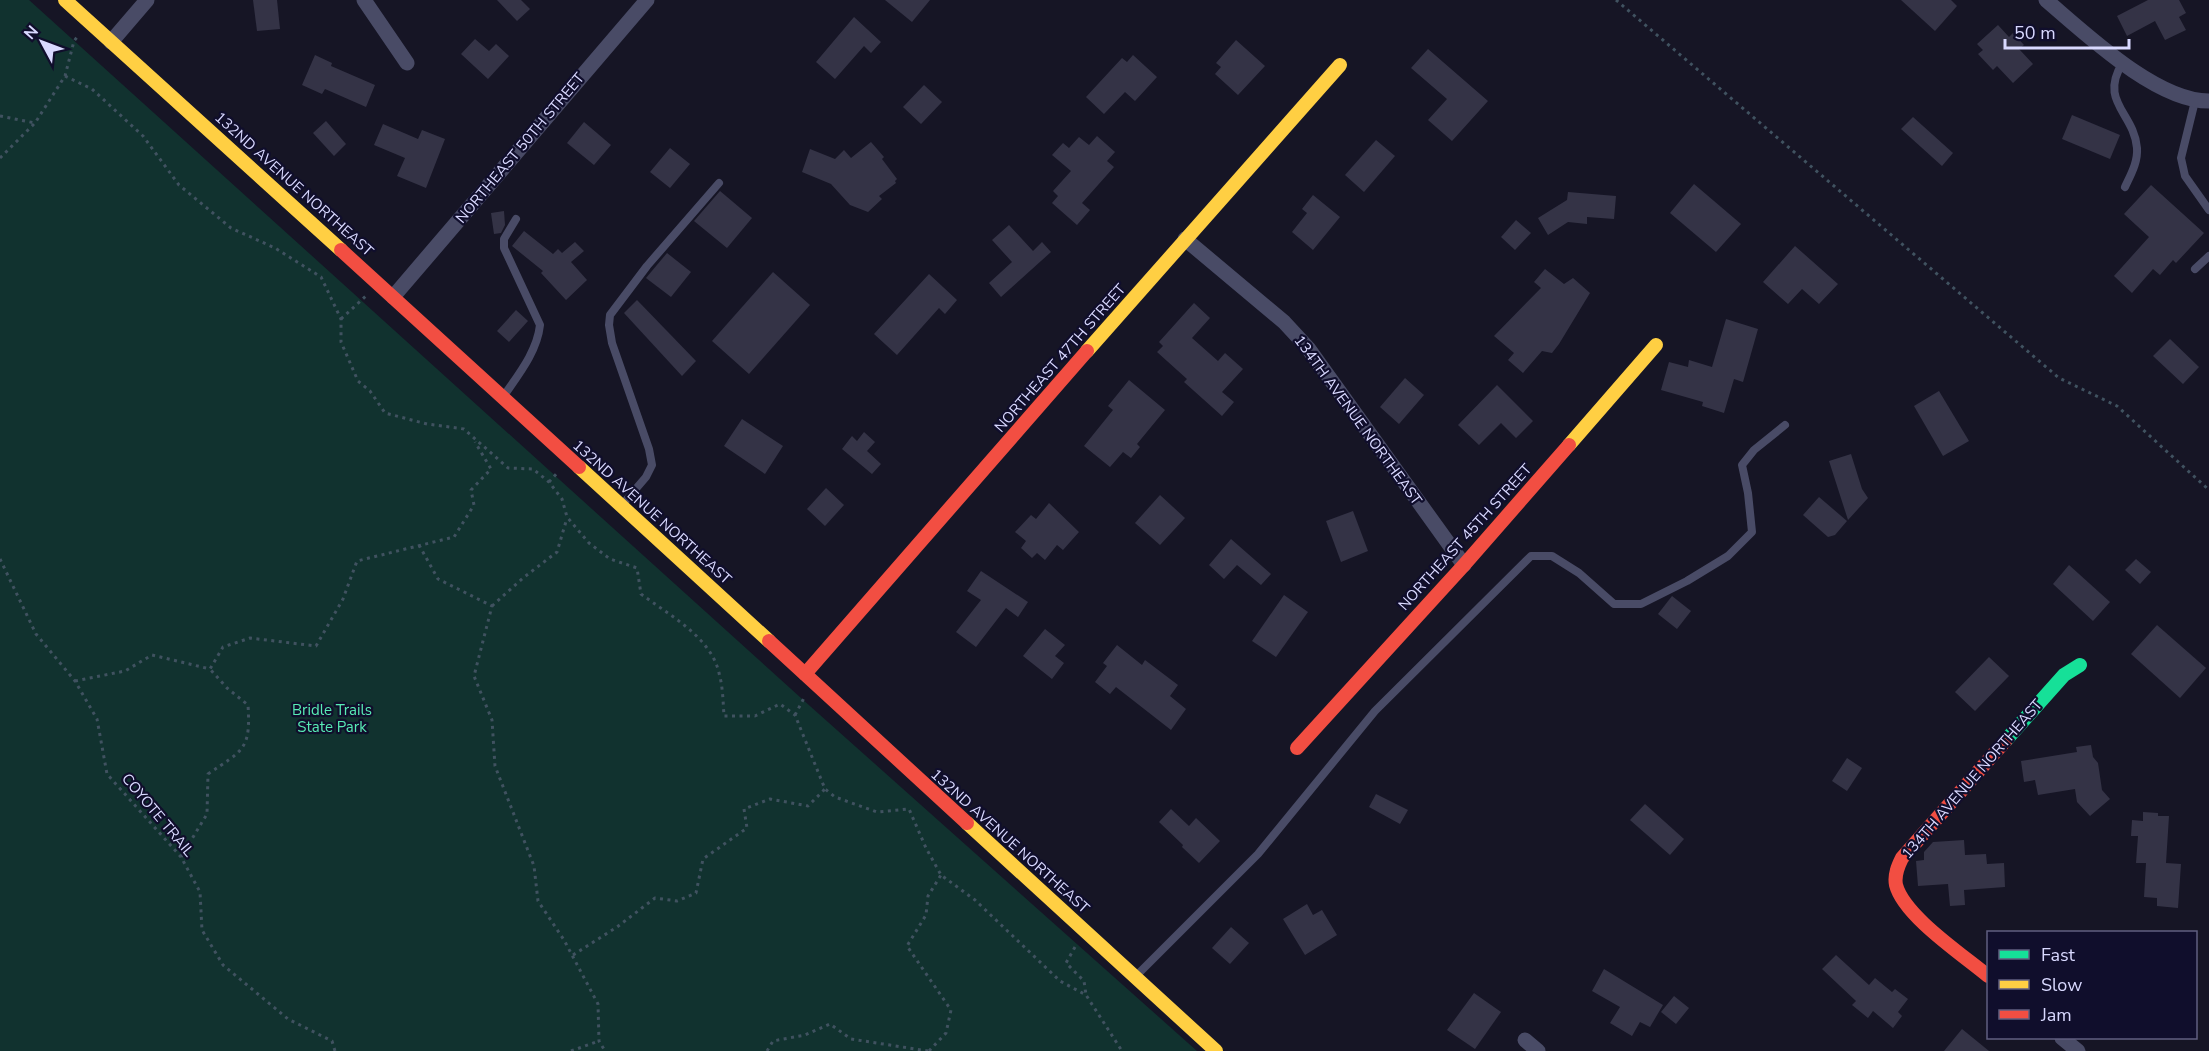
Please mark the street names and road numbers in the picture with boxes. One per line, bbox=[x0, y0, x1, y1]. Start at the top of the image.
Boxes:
street label: NORTHEAST 50TH STREET bbox=[451, 69, 589, 227]
street label: 132ND AVENUE NORTHEAST bbox=[210, 107, 378, 261]
street label: NORTHEAST 47TH STREET bbox=[990, 279, 1130, 437]
street label: 134TH AVENUE NORTHEAST bbox=[1290, 331, 1426, 509]
street label: 132ND AVENUE NORTHEAST bbox=[568, 435, 736, 589]
street label: NORTHEAST 45TH STREET bbox=[1394, 459, 1536, 615]
street label: 134TH AVENUE NORTHEAST bbox=[1897, 695, 2047, 863]
street label: 132ND AVENUE NORTHEAST bbox=[926, 764, 1094, 918]
street label: COYOTE TRAIL bbox=[117, 769, 199, 861]

